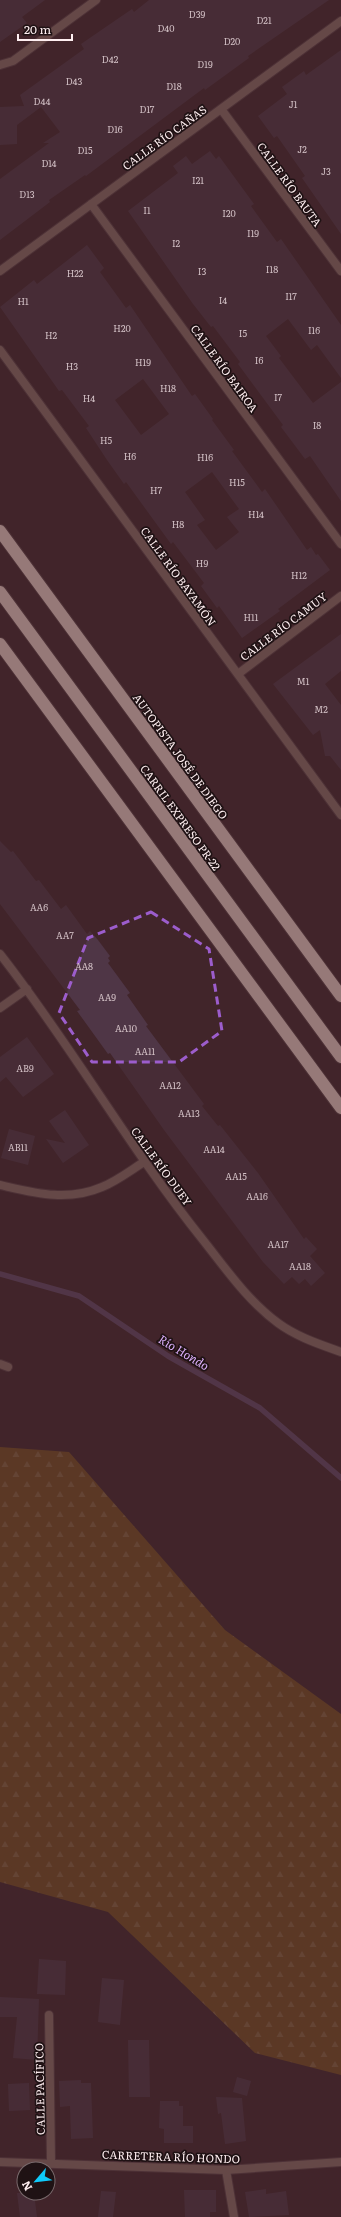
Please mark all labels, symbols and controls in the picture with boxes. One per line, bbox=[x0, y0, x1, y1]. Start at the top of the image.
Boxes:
house number: D39 bbox=[189, 7, 206, 21]
house number: D21 bbox=[256, 13, 272, 27]
scale bar bbox=[18, 16, 72, 42]
text: 20 m bbox=[24, 20, 51, 38]
house number: D40 bbox=[157, 21, 175, 35]
house number: D20 bbox=[224, 34, 240, 48]
house number: D42 bbox=[102, 52, 119, 66]
house number: D19 bbox=[197, 57, 213, 71]
house number: D43 bbox=[66, 74, 82, 88]
house number: D18 bbox=[166, 79, 182, 93]
house number: D44 bbox=[34, 94, 50, 108]
house number: J1 bbox=[289, 97, 298, 111]
street label: CALLE RÍO CAÑAS bbox=[119, 101, 209, 173]
house number: D17 bbox=[140, 102, 155, 116]
house number: D16 bbox=[107, 122, 123, 136]
street label: CALLE RÍO BAUTA bbox=[254, 139, 326, 229]
house number: J2 bbox=[297, 142, 307, 156]
house number: D15 bbox=[77, 143, 93, 157]
house number: D14 bbox=[41, 156, 57, 170]
house number: J3 bbox=[321, 164, 331, 178]
house number: I21 bbox=[192, 173, 204, 187]
house number: D13 bbox=[19, 187, 35, 201]
house number: I1 bbox=[143, 203, 151, 217]
house number: I20 bbox=[222, 206, 236, 220]
house number: I19 bbox=[247, 226, 259, 240]
house number: I2 bbox=[172, 236, 181, 250]
house number: I18 bbox=[266, 262, 278, 276]
house number: I3 bbox=[198, 264, 206, 278]
house number: H22 bbox=[67, 266, 84, 280]
house number: I17 bbox=[285, 289, 297, 303]
house number: I4 bbox=[219, 293, 227, 307]
house number: H1 bbox=[17, 294, 29, 308]
house number: H20 bbox=[113, 321, 131, 335]
street label: CALLE RÍO BAIROA bbox=[188, 321, 262, 415]
house number: I16 bbox=[308, 323, 320, 337]
house number: I5 bbox=[239, 326, 248, 340]
house number: H2 bbox=[45, 328, 57, 342]
house number: I6 bbox=[255, 353, 263, 367]
house number: H19 bbox=[135, 355, 151, 369]
house number: H3 bbox=[66, 359, 78, 373]
house number: H18 bbox=[160, 381, 176, 395]
house number: I7 bbox=[274, 390, 283, 404]
house number: H4 bbox=[83, 391, 95, 405]
house number: I8 bbox=[313, 418, 321, 432]
house number: H5 bbox=[100, 433, 112, 447]
house number: H6 bbox=[124, 449, 136, 463]
house number: H16 bbox=[197, 450, 213, 464]
house number: H15 bbox=[229, 475, 245, 489]
house number: H7 bbox=[150, 483, 162, 497]
house number: H14 bbox=[248, 507, 264, 521]
house number: H8 bbox=[172, 517, 184, 531]
street label: CALLE RÍO BAYAMÓN bbox=[138, 523, 220, 629]
house number: H9 bbox=[196, 556, 208, 570]
house number: H12 bbox=[291, 568, 307, 582]
street label: CALLE RÍO CAMUY bbox=[236, 588, 330, 664]
house number: H11 bbox=[244, 610, 259, 624]
house number: M1 bbox=[297, 674, 310, 688]
street label: AUTOPISTA JOSÉ DE DIEGO bbox=[130, 690, 232, 822]
house number: M2 bbox=[314, 702, 328, 716]
street label: CARRIL EXPRESO PR-22 bbox=[137, 761, 225, 874]
house number: AA6 bbox=[30, 900, 48, 914]
house number: AA7 bbox=[56, 928, 74, 942]
house number: AA8 bbox=[75, 959, 93, 973]
house number: AA9 bbox=[98, 990, 116, 1004]
house number: AA10 bbox=[115, 1021, 137, 1035]
house number: AA11 bbox=[135, 1044, 156, 1058]
house number: AB9 bbox=[16, 1061, 34, 1075]
house number: AA12 bbox=[159, 1078, 181, 1092]
house number: AA13 bbox=[178, 1106, 200, 1120]
street label: CALLE RÍO DUEY bbox=[128, 1123, 196, 1209]
house number: AB11 bbox=[8, 1140, 28, 1154]
house number: AA14 bbox=[203, 1142, 225, 1156]
house number: AA15 bbox=[225, 1169, 247, 1183]
house number: AA16 bbox=[246, 1189, 268, 1203]
house number: AA17 bbox=[267, 1237, 289, 1251]
house number: AA18 bbox=[289, 1259, 311, 1273]
water label: Río Hondo bbox=[155, 1330, 213, 1374]
street label: CALLE PACÍFICO bbox=[30, 2043, 48, 2135]
street label: CARRETERA RÍO HONDO bbox=[102, 2146, 240, 2166]
north arrow bbox=[16, 2161, 56, 2201]
text: N bbox=[17, 2178, 36, 2194]

